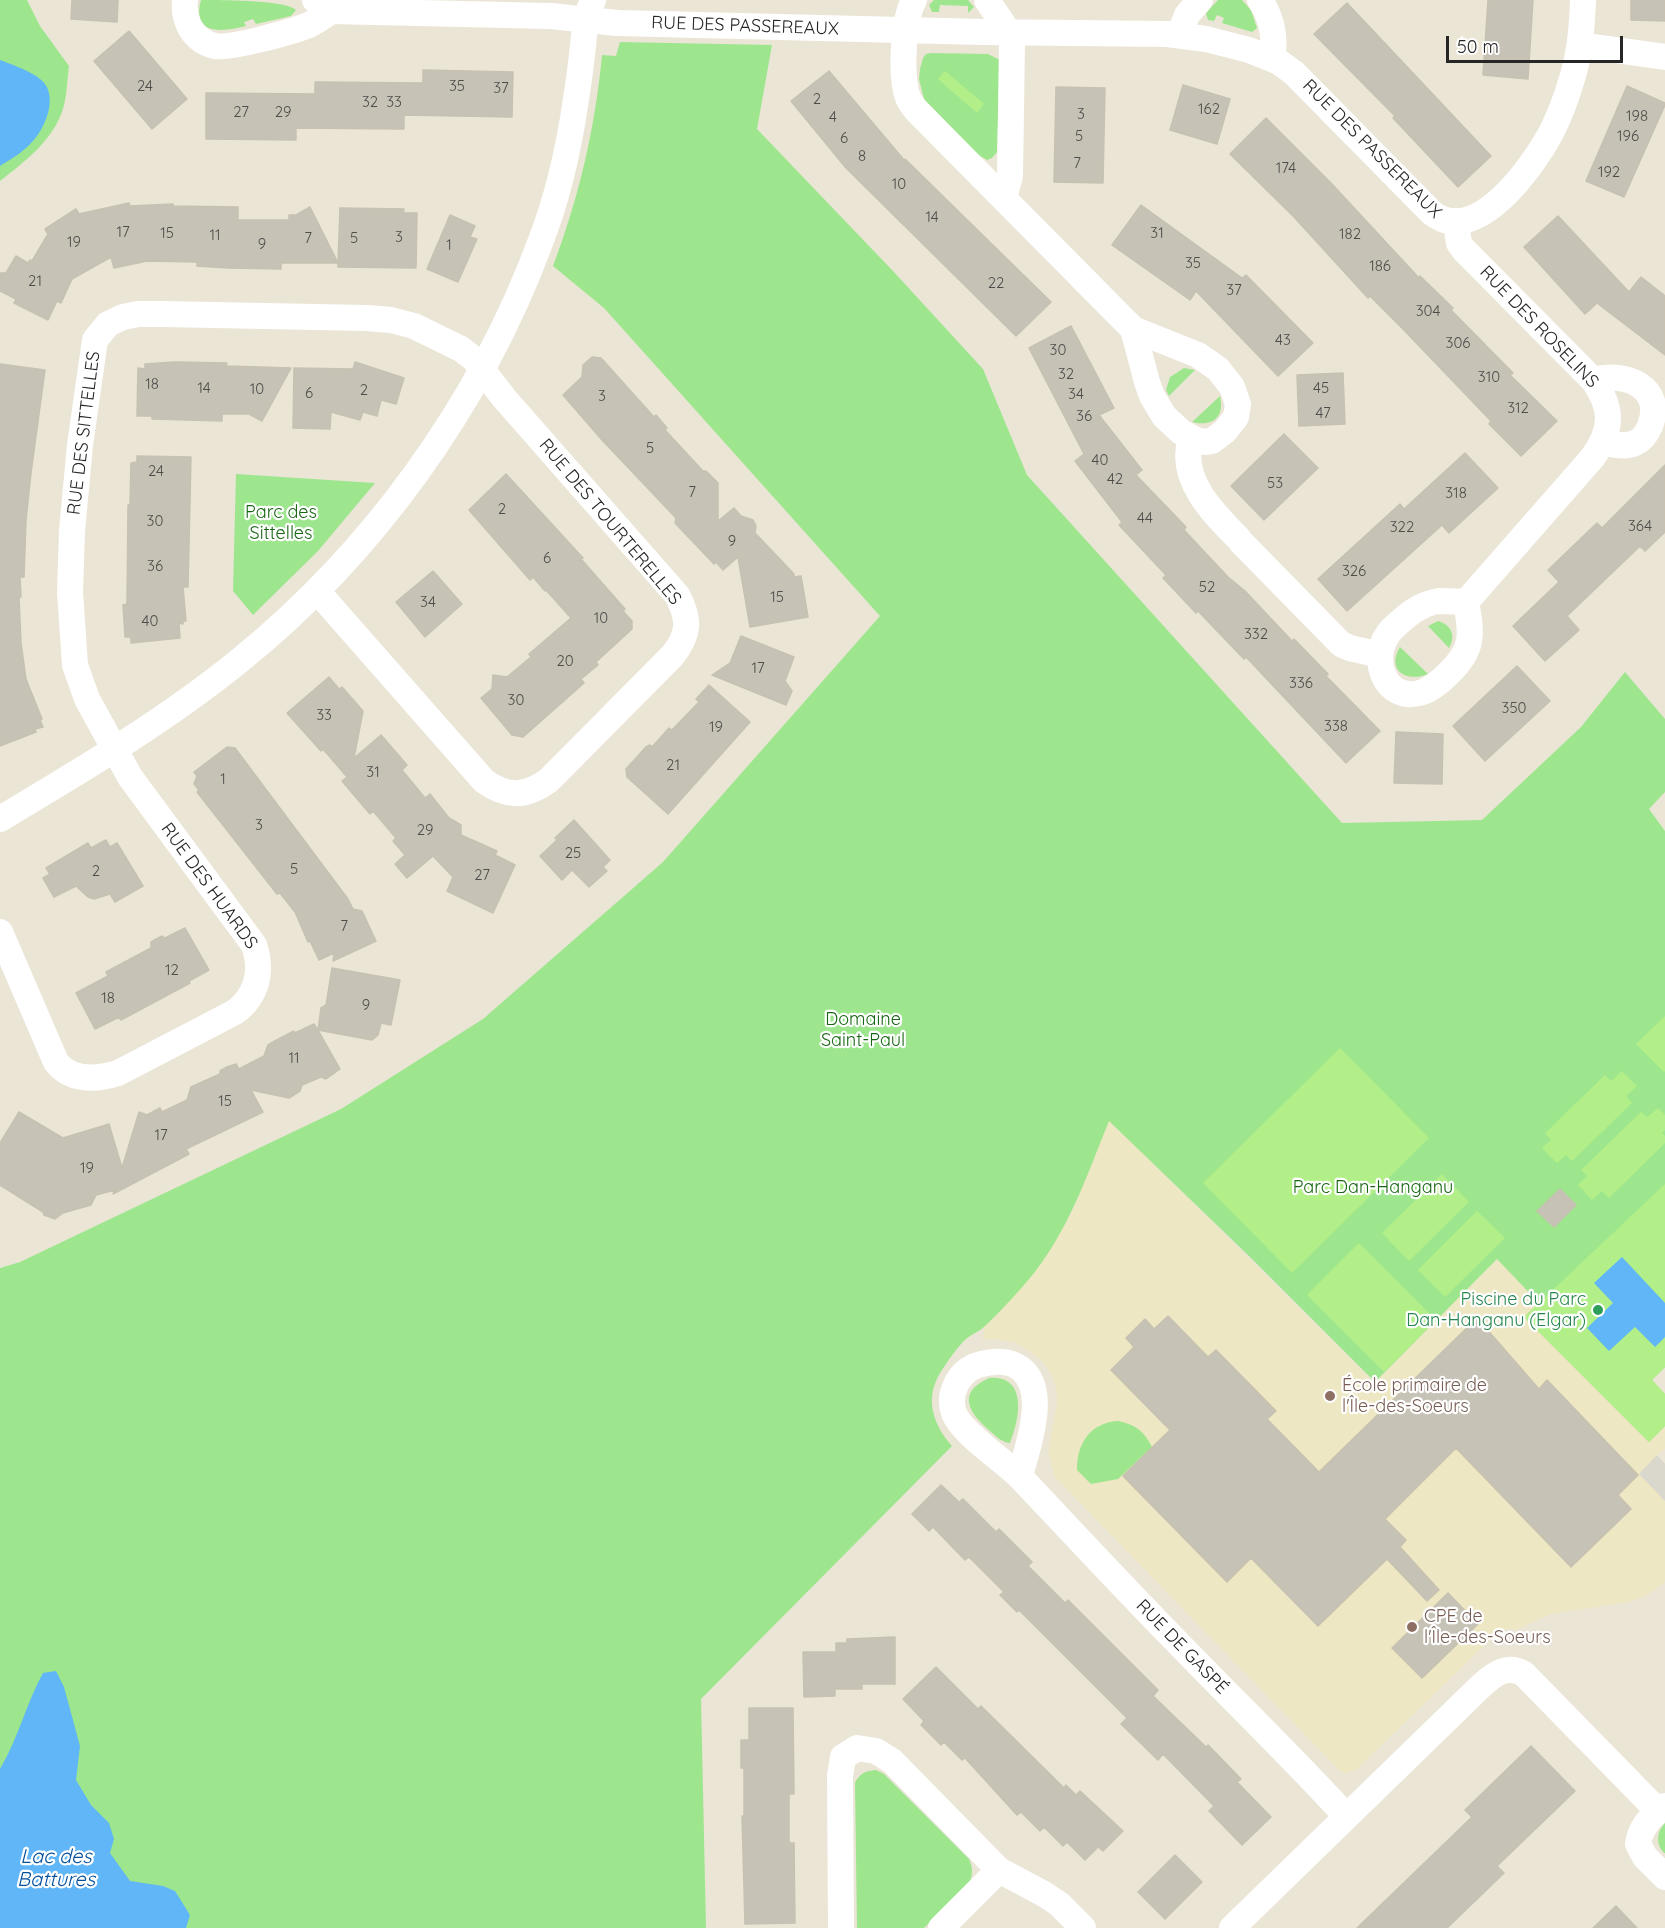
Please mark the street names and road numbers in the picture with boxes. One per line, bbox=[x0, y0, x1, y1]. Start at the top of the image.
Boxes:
street label: RUE DES PASSEREAUX bbox=[651, 12, 839, 40]
street label: RUE DES PASSEREAUX bbox=[1298, 75, 1446, 223]
street label: RUE DES ROSELINS bbox=[1475, 261, 1603, 393]
street label: RUE DES SITTELLES bbox=[63, 350, 105, 516]
street label: RUE DES TOURTERELLES bbox=[534, 435, 686, 609]
street label: RUE DES HUARDS bbox=[156, 819, 262, 953]
street label: RUE DE GASPÉ bbox=[1131, 1595, 1233, 1699]

